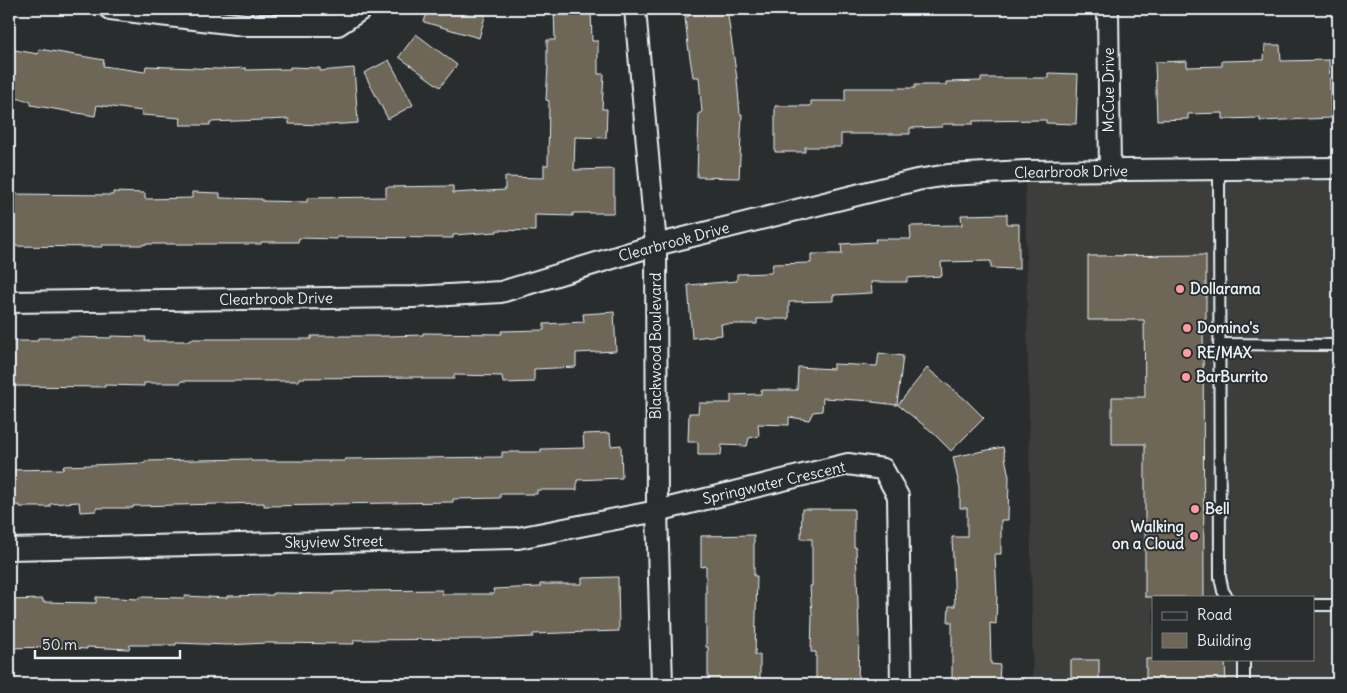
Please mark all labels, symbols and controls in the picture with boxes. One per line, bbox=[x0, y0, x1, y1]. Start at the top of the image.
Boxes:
street label: McCue Drive bbox=[1099, 48, 1118, 132]
street label: Clearbrook Drive bbox=[1014, 161, 1128, 182]
street label: Clearbrook Drive bbox=[616, 218, 731, 265]
street label: Blackwood Boulevard bbox=[646, 272, 665, 420]
place label: Dollarama bbox=[1190, 279, 1261, 298]
marker: Dollarama bbox=[1174, 283, 1186, 295]
street label: Clearbrook Drive bbox=[219, 288, 333, 309]
place label: Domino's bbox=[1197, 318, 1259, 337]
marker: Domino's bbox=[1181, 322, 1193, 334]
place label: RE/MAX bbox=[1197, 343, 1253, 362]
marker: RE/MAX bbox=[1181, 347, 1193, 359]
place label: BarBurrito bbox=[1196, 367, 1269, 386]
marker: BarBurrito bbox=[1180, 371, 1192, 383]
street label: Springwater Crescent bbox=[701, 457, 847, 508]
place label: Bell bbox=[1205, 499, 1230, 518]
marker: Bell bbox=[1189, 503, 1201, 515]
place label: Walking on a Cloud bbox=[1112, 517, 1184, 553]
marker: Walking on a Cloud bbox=[1188, 530, 1200, 542]
street label: Skyview Street bbox=[285, 531, 383, 552]
legend bbox=[1152, 596, 1314, 660]
text: Road bbox=[1197, 605, 1232, 624]
scale bar bbox=[35, 628, 180, 660]
text: Building bbox=[1197, 631, 1252, 650]
text: 50 m bbox=[42, 635, 77, 654]

